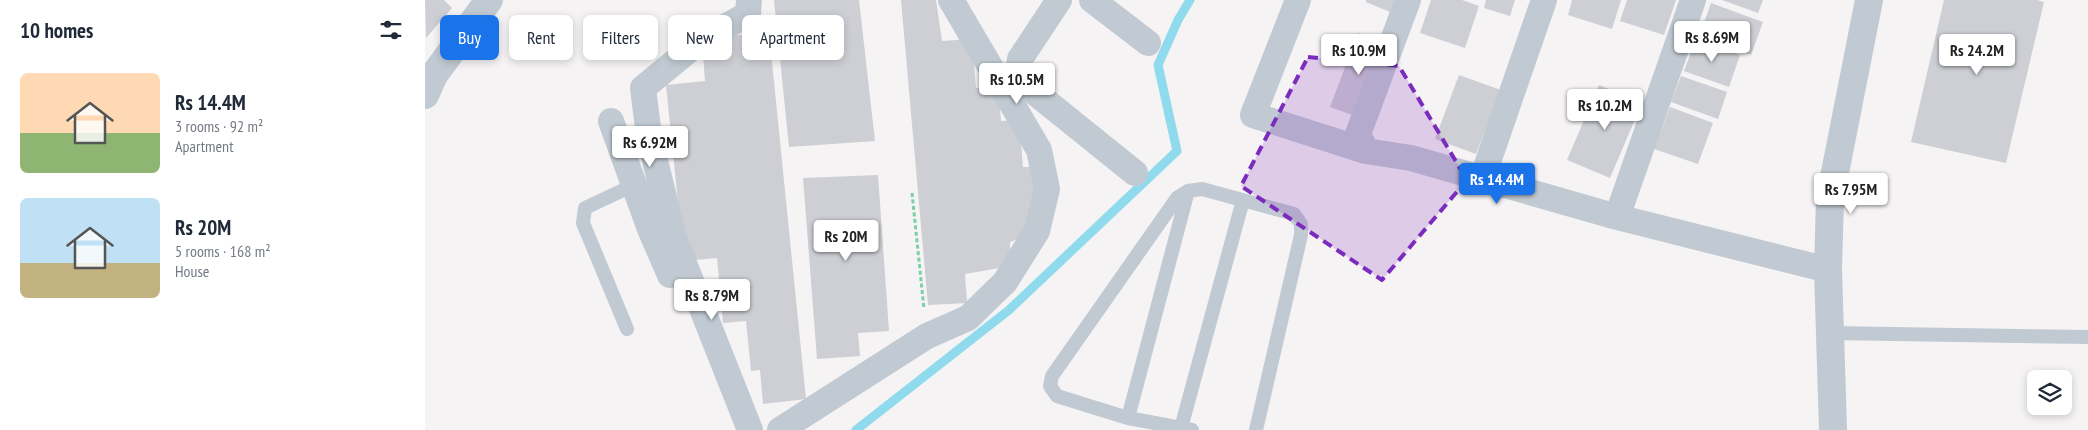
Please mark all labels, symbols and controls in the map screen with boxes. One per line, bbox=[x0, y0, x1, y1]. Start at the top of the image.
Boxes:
chip: Buy bbox=[440, 15, 499, 60]
chip: Rent bbox=[509, 15, 573, 60]
chip: Filters bbox=[583, 15, 658, 60]
chip: New bbox=[668, 15, 732, 60]
chip: Apartment bbox=[742, 15, 844, 60]
icon: filters bbox=[377, 16, 405, 44]
text: 10 homes bbox=[20, 17, 93, 44]
pin: Rs 8.69M bbox=[1660, 20, 1764, 63]
text: Rs 8.69M bbox=[1685, 27, 1739, 47]
pin: Rs 10.9M bbox=[1307, 34, 1411, 76]
pin: Rs 24.2M bbox=[1925, 34, 2029, 76]
text: Rs 10.9M bbox=[1332, 40, 1386, 60]
text: Rs 24.2M bbox=[1950, 40, 2004, 60]
pin: Rs 10.5M bbox=[965, 62, 1069, 105]
text: Rs 10.5M bbox=[990, 69, 1044, 89]
pin: Rs 10.2M bbox=[1553, 88, 1657, 131]
text: Rs 14.4M bbox=[175, 89, 246, 116]
icon: home bbox=[60, 93, 120, 153]
text: Rs 10.2M bbox=[1578, 95, 1632, 115]
text: 3 rooms · 92 m² bbox=[175, 116, 263, 136]
pin: Rs 6.92M bbox=[598, 126, 702, 168]
text: Rs 6.92M bbox=[623, 132, 677, 152]
text: Apartment bbox=[175, 136, 234, 156]
pin: Rs 14.4M bbox=[1445, 162, 1549, 205]
text: Rs 14.4M bbox=[1470, 169, 1524, 189]
pin: Rs 7.95M bbox=[1799, 172, 1903, 215]
text: Rs 7.95M bbox=[1825, 179, 1877, 199]
text: Rs 20M bbox=[175, 214, 231, 241]
icon: home bbox=[60, 218, 120, 278]
pin: Rs 20M bbox=[805, 220, 887, 262]
text: Rs 20M bbox=[825, 226, 867, 246]
text: 5 rooms · 168 m² bbox=[175, 241, 271, 261]
text: House bbox=[175, 261, 209, 281]
pin: Rs 8.79M bbox=[660, 278, 764, 321]
text: Rs 8.79M bbox=[685, 285, 739, 305]
map controls bbox=[2027, 370, 2072, 415]
button: layers bbox=[2027, 370, 2072, 415]

